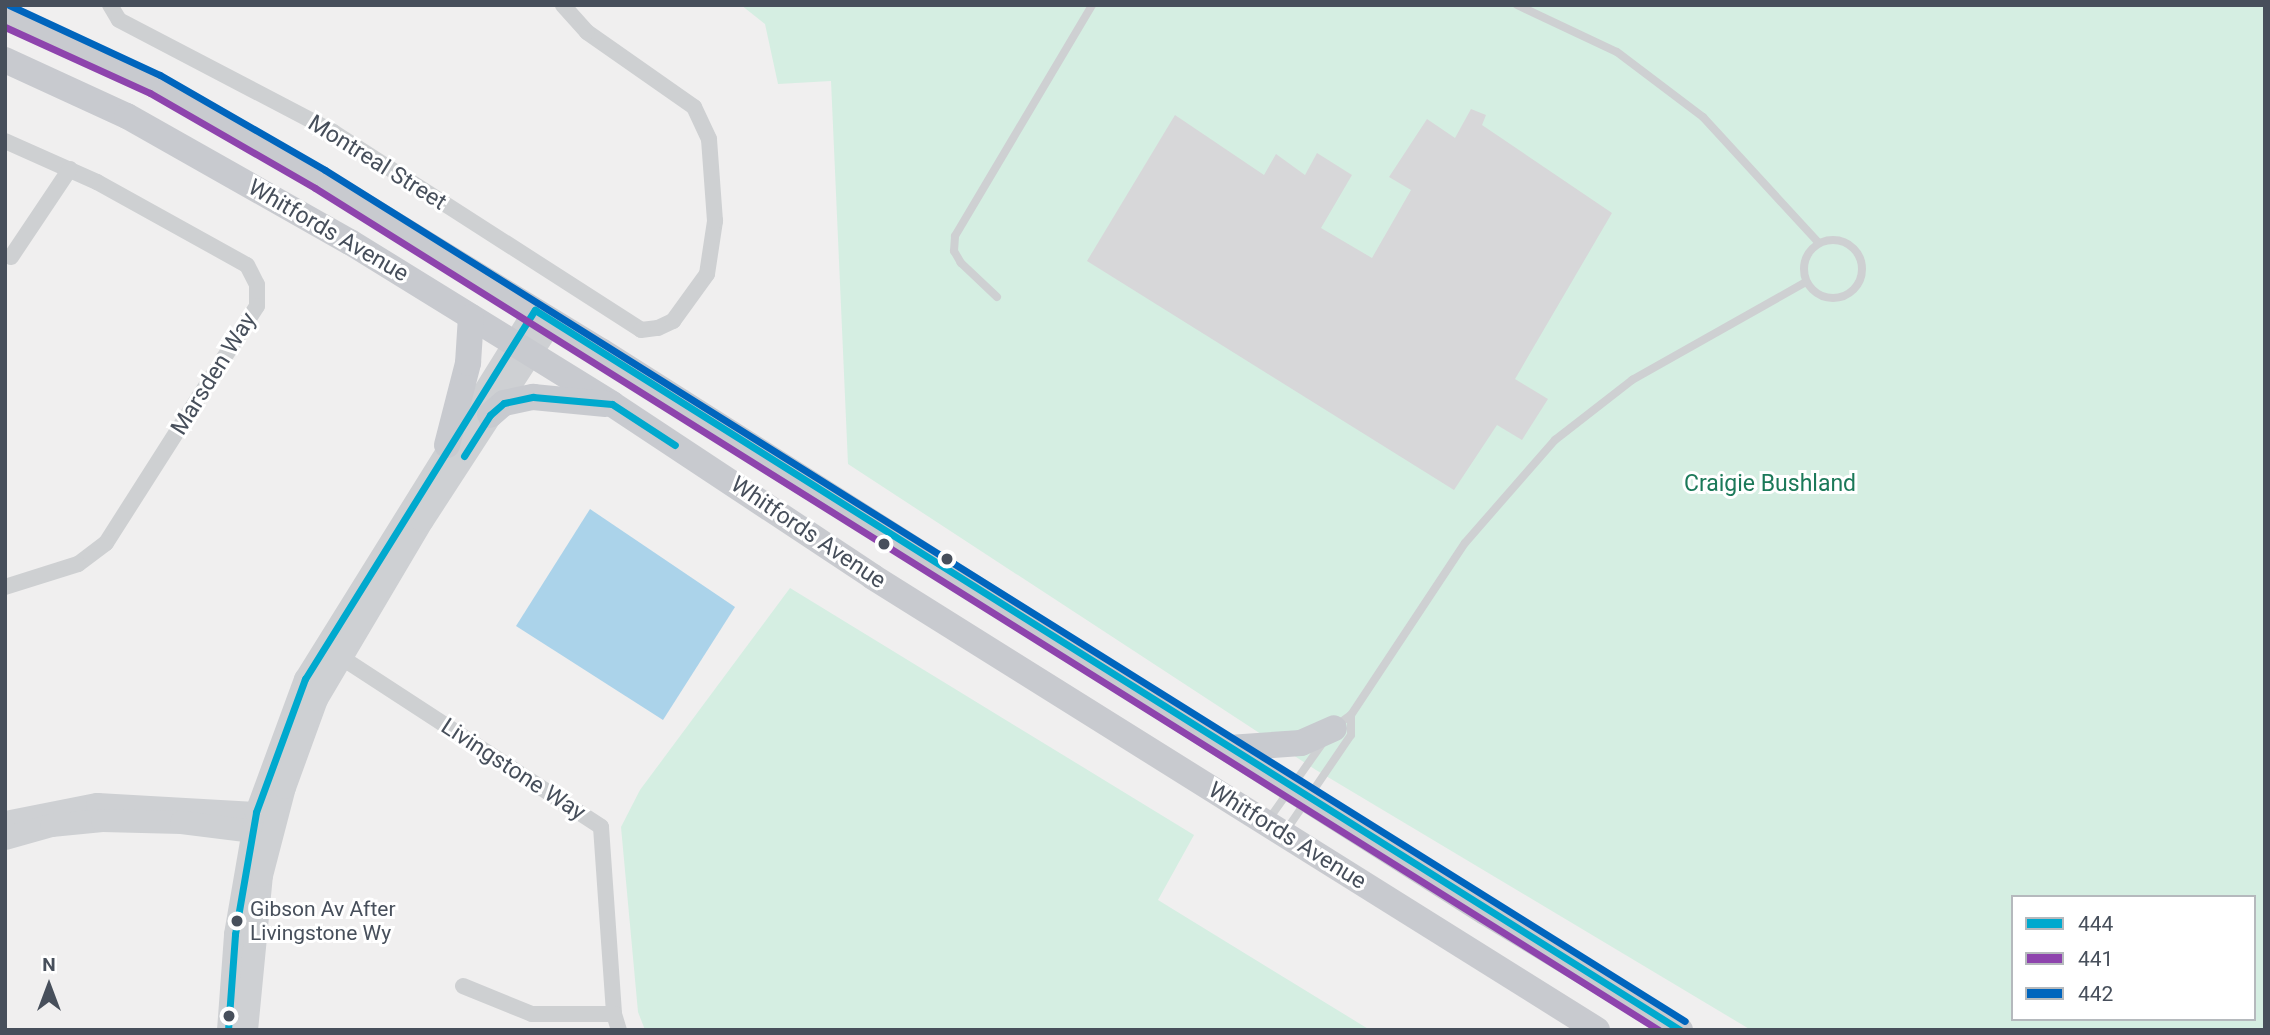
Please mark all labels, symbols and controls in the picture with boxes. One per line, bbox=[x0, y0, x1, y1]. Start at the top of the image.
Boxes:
street label: Montreal Street bbox=[303, 110, 451, 216]
street label: Whitfords Avenue bbox=[243, 174, 413, 288]
street label: Marsden Way bbox=[165, 308, 263, 440]
park label: Craigie Bushland bbox=[1684, 470, 1856, 498]
street label: Whitfords Avenue bbox=[725, 471, 891, 595]
unlabelled marker bbox=[877, 537, 891, 551]
unlabelled marker bbox=[940, 552, 954, 566]
street label: Livingstone Way bbox=[436, 713, 590, 827]
street label: Whitfords Avenue bbox=[1203, 776, 1371, 896]
legend bbox=[2011, 895, 2256, 1021]
place label: Gibson Av After Livingstone Wy bbox=[250, 896, 396, 946]
text: 444 bbox=[2078, 912, 2113, 936]
marker: Gibson Av After Livingstone Wy bbox=[230, 914, 244, 928]
text: 441 bbox=[2078, 947, 2113, 971]
north arrow bbox=[14, 951, 84, 1021]
text: N bbox=[42, 953, 56, 976]
text: 442 bbox=[2078, 982, 2113, 1006]
unlabelled marker bbox=[222, 1009, 236, 1023]

